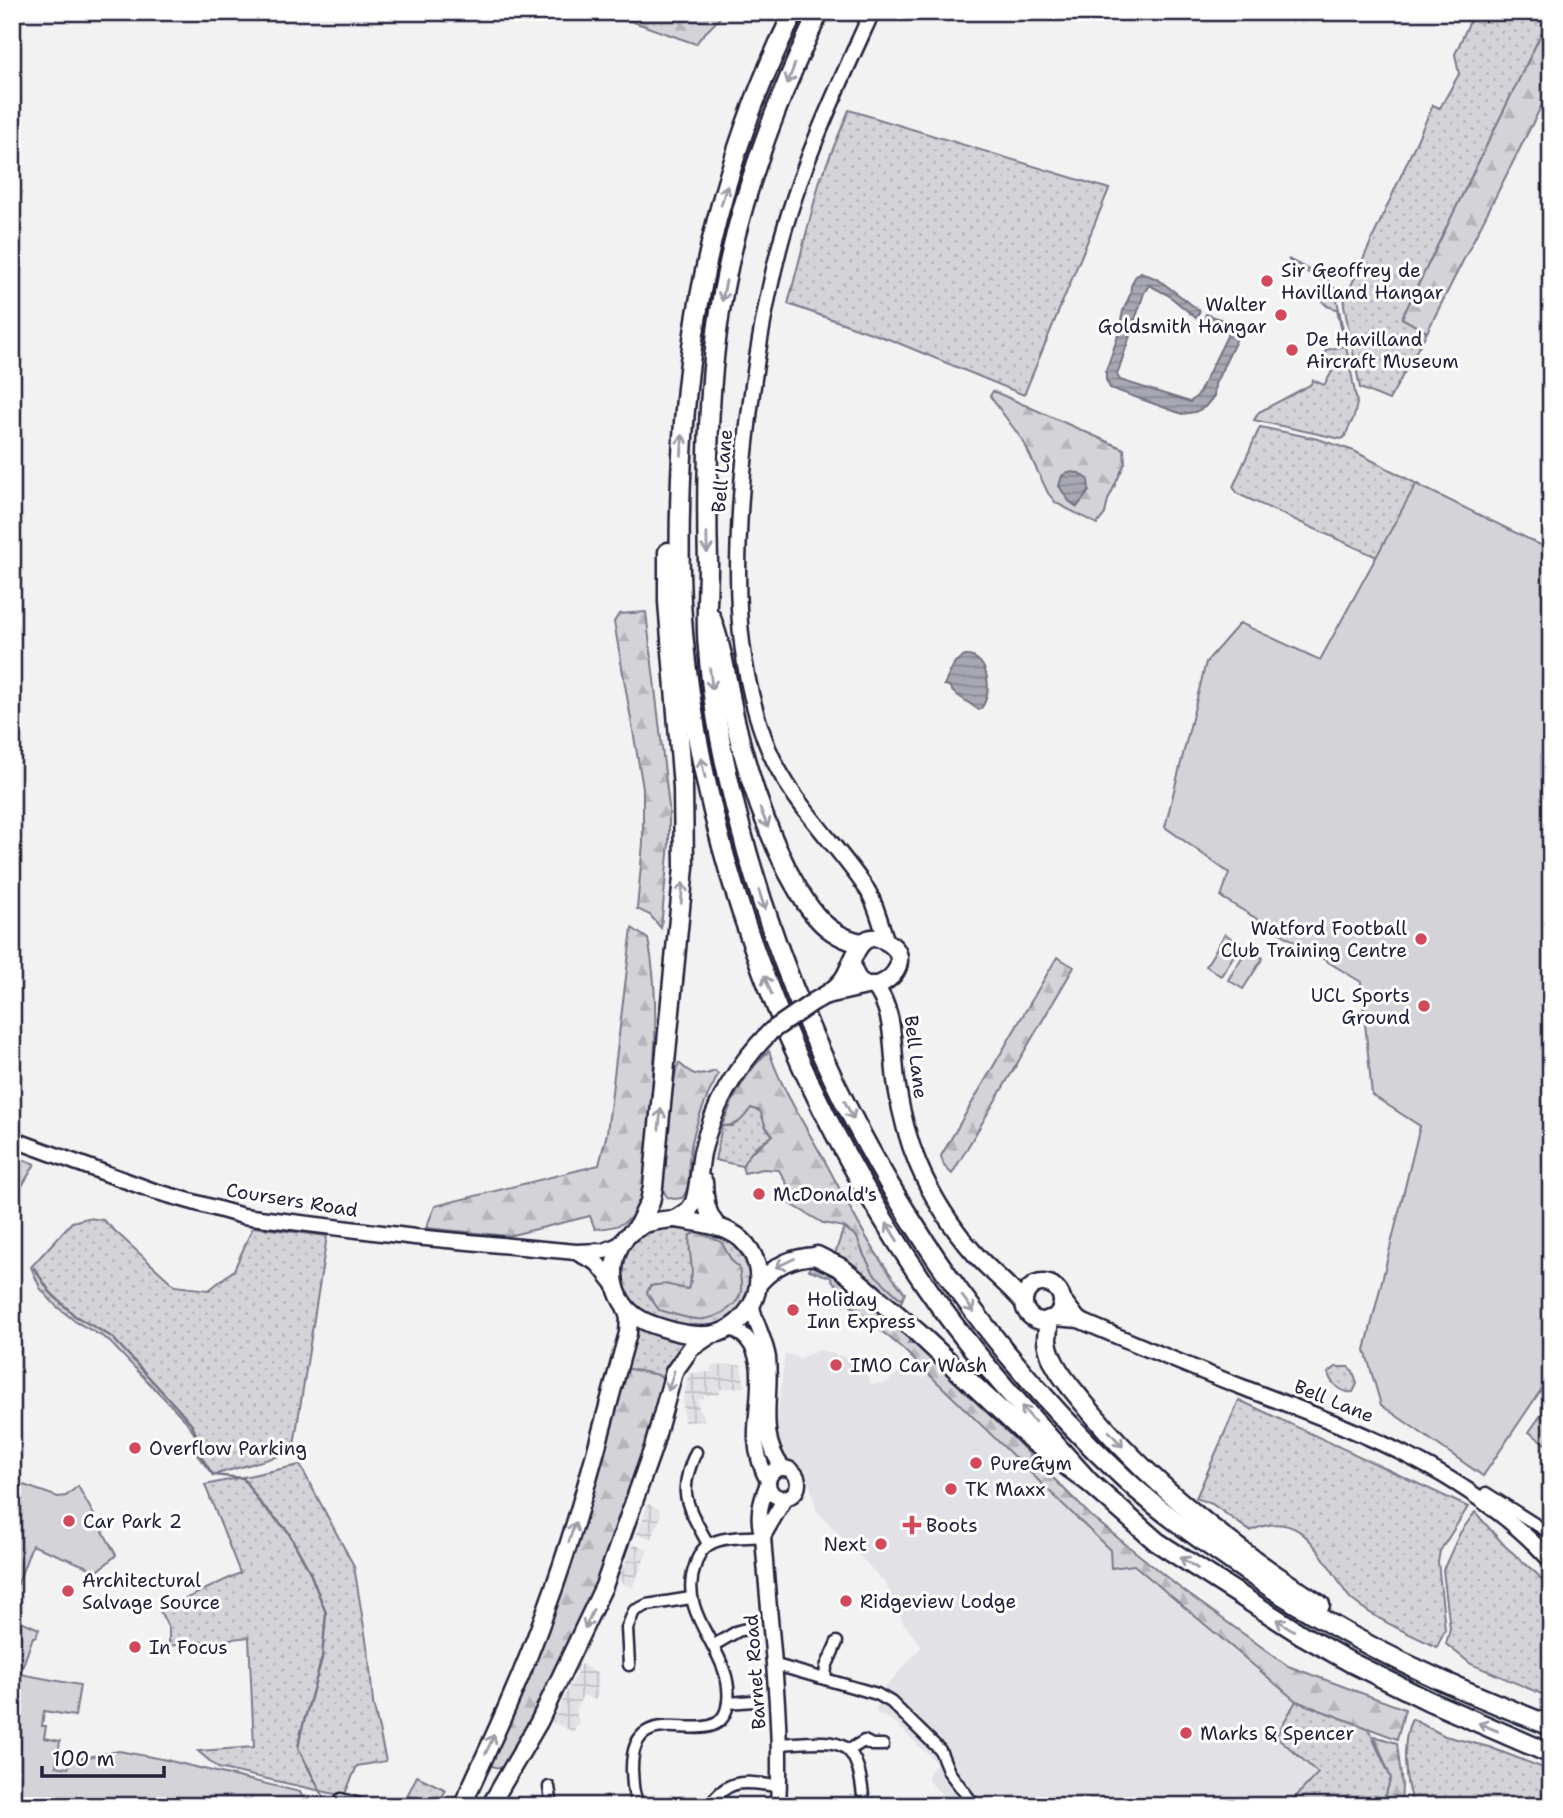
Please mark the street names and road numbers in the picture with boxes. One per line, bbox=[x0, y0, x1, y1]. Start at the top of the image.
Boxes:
street label: Bell Lane bbox=[706, 428, 738, 514]
street label: Bell Lane bbox=[898, 1014, 934, 1100]
street label: Coursers Road bbox=[224, 1177, 360, 1223]
street label: Bell Lane bbox=[1290, 1374, 1378, 1428]
street label: Barnet Road bbox=[739, 1614, 771, 1730]

